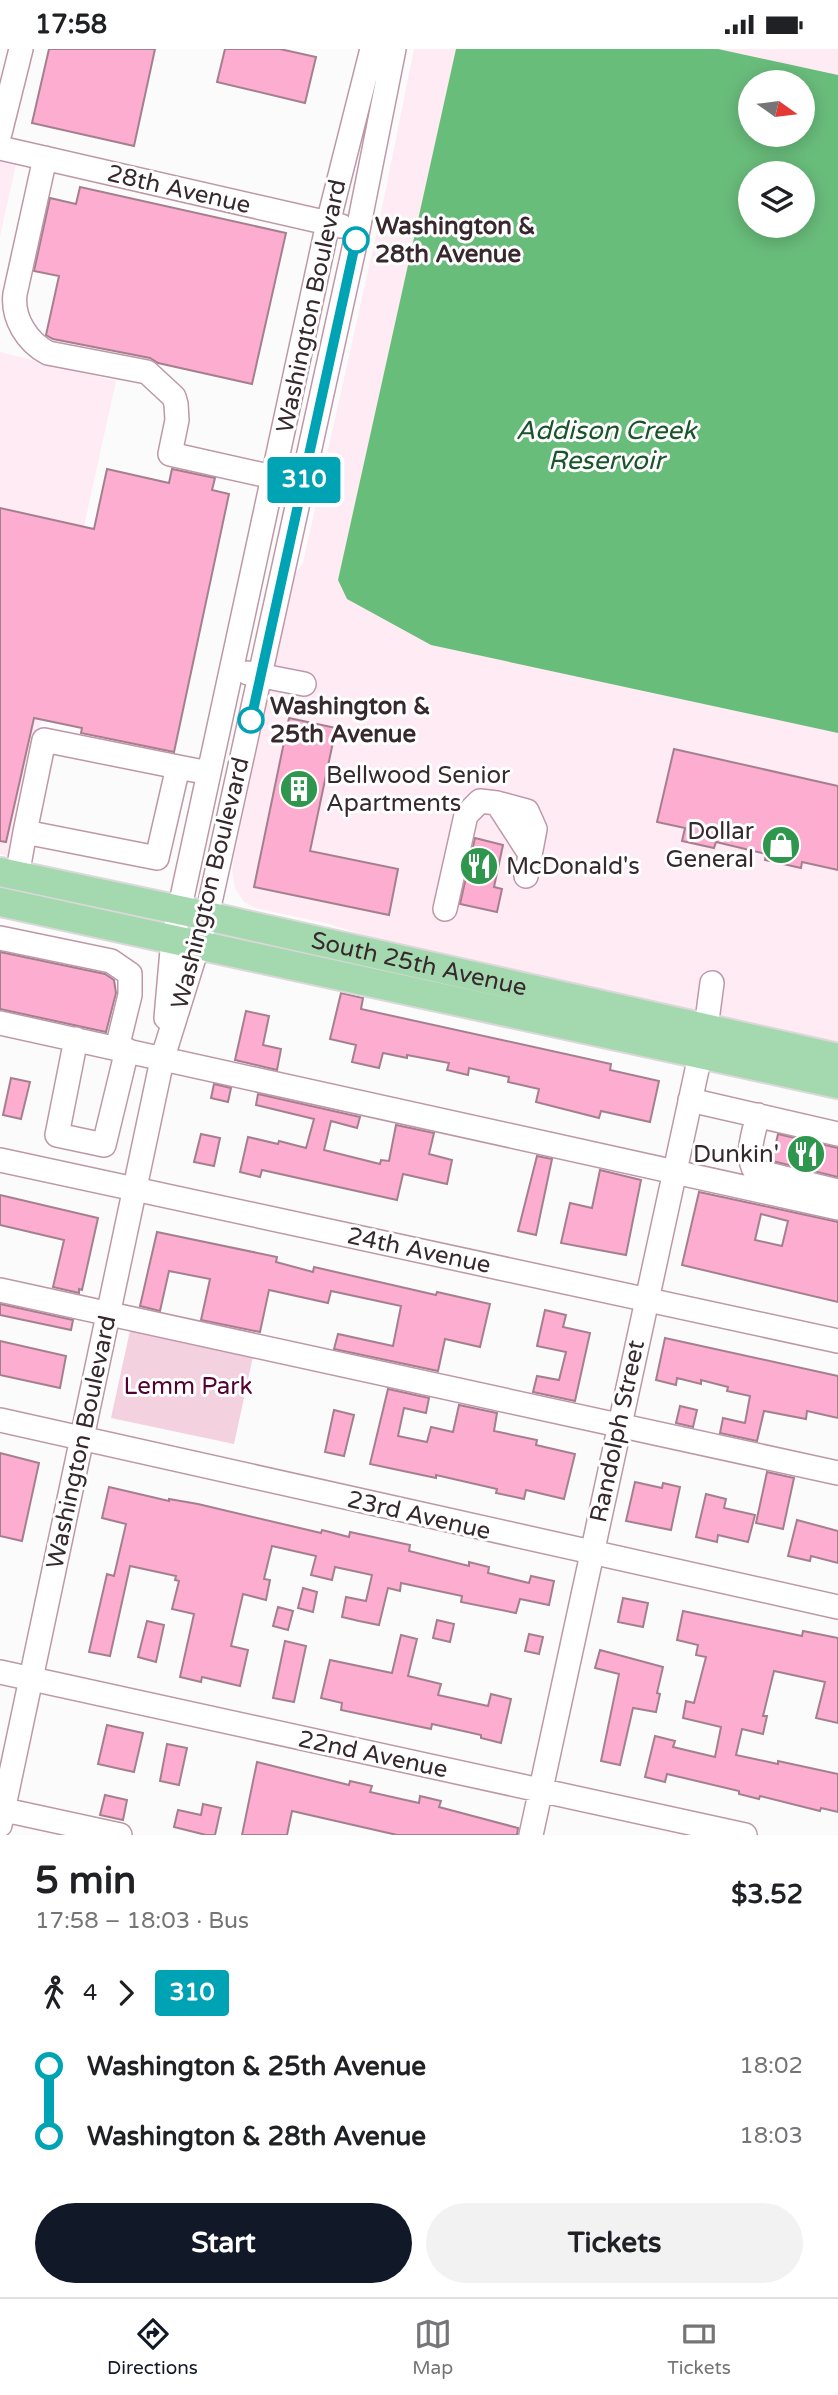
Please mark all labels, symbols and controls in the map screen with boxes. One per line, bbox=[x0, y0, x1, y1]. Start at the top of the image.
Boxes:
text: 17:58 bbox=[35, 9, 107, 40]
north arrow bbox=[738, 70, 816, 147]
map controls bbox=[738, 70, 815, 238]
street label: 28th Avenue bbox=[104, 159, 253, 220]
button: layers bbox=[738, 161, 815, 238]
street label: Washington Boulevard bbox=[270, 177, 353, 435]
place label: Washington & 28th Avenue bbox=[375, 212, 536, 269]
marker: Washington & 28th Avenue bbox=[343, 227, 369, 253]
water label: Addison Creek Reservoir bbox=[516, 415, 698, 476]
line badge: 310 bbox=[264, 457, 344, 503]
text: 310 bbox=[281, 465, 327, 494]
place label: Washington & 25th Avenue bbox=[270, 692, 431, 749]
marker: Washington & 25th Avenue bbox=[238, 707, 264, 733]
street label: Washington Boulevard bbox=[165, 754, 256, 1012]
place label: Bellwood Senior Apartments bbox=[326, 761, 511, 818]
building icon: Bellwood Senior Apartments bbox=[278, 768, 320, 810]
place label: Dollar General bbox=[665, 817, 755, 874]
shop icon: Dollar General bbox=[760, 824, 802, 866]
restaurant icon: McDonald's bbox=[458, 845, 500, 887]
place label: McDonald's bbox=[506, 852, 640, 881]
street label: South 25th Avenue bbox=[308, 926, 530, 1003]
restaurant icon: Dunkin' bbox=[785, 1133, 827, 1175]
place label: Dunkin' bbox=[693, 1140, 779, 1169]
street label: 24th Avenue bbox=[344, 1221, 493, 1280]
street label: Washington Boulevard bbox=[40, 1313, 123, 1571]
street label: Randolph Street bbox=[584, 1337, 651, 1525]
park label: Lemm Park bbox=[124, 1372, 252, 1401]
street label: 23rd Avenue bbox=[344, 1485, 493, 1546]
street label: 22nd Avenue bbox=[296, 1724, 450, 1784]
text: 5 min bbox=[35, 1858, 136, 1904]
text: $3.52 bbox=[731, 1879, 803, 1910]
text: 17:58 – 18:03 · Bus bbox=[35, 1907, 249, 1935]
icon: walk bbox=[35, 1974, 73, 2012]
icon: forward bbox=[107, 1974, 145, 2012]
text: 310 bbox=[169, 1978, 215, 2007]
text: 4 bbox=[83, 1979, 97, 2007]
text: Washington & 25th Avenue bbox=[87, 2051, 426, 2082]
text: 18:02 bbox=[739, 2052, 803, 2080]
text: Washington & 28th Avenue bbox=[87, 2121, 426, 2152]
text: 18:03 bbox=[739, 2122, 803, 2150]
button: Start bbox=[35, 2203, 412, 2283]
button: Tickets bbox=[426, 2203, 803, 2283]
tab: Directions bbox=[107, 2315, 198, 2379]
tab: Map bbox=[412, 2315, 453, 2379]
tab: Tickets bbox=[667, 2315, 731, 2379]

